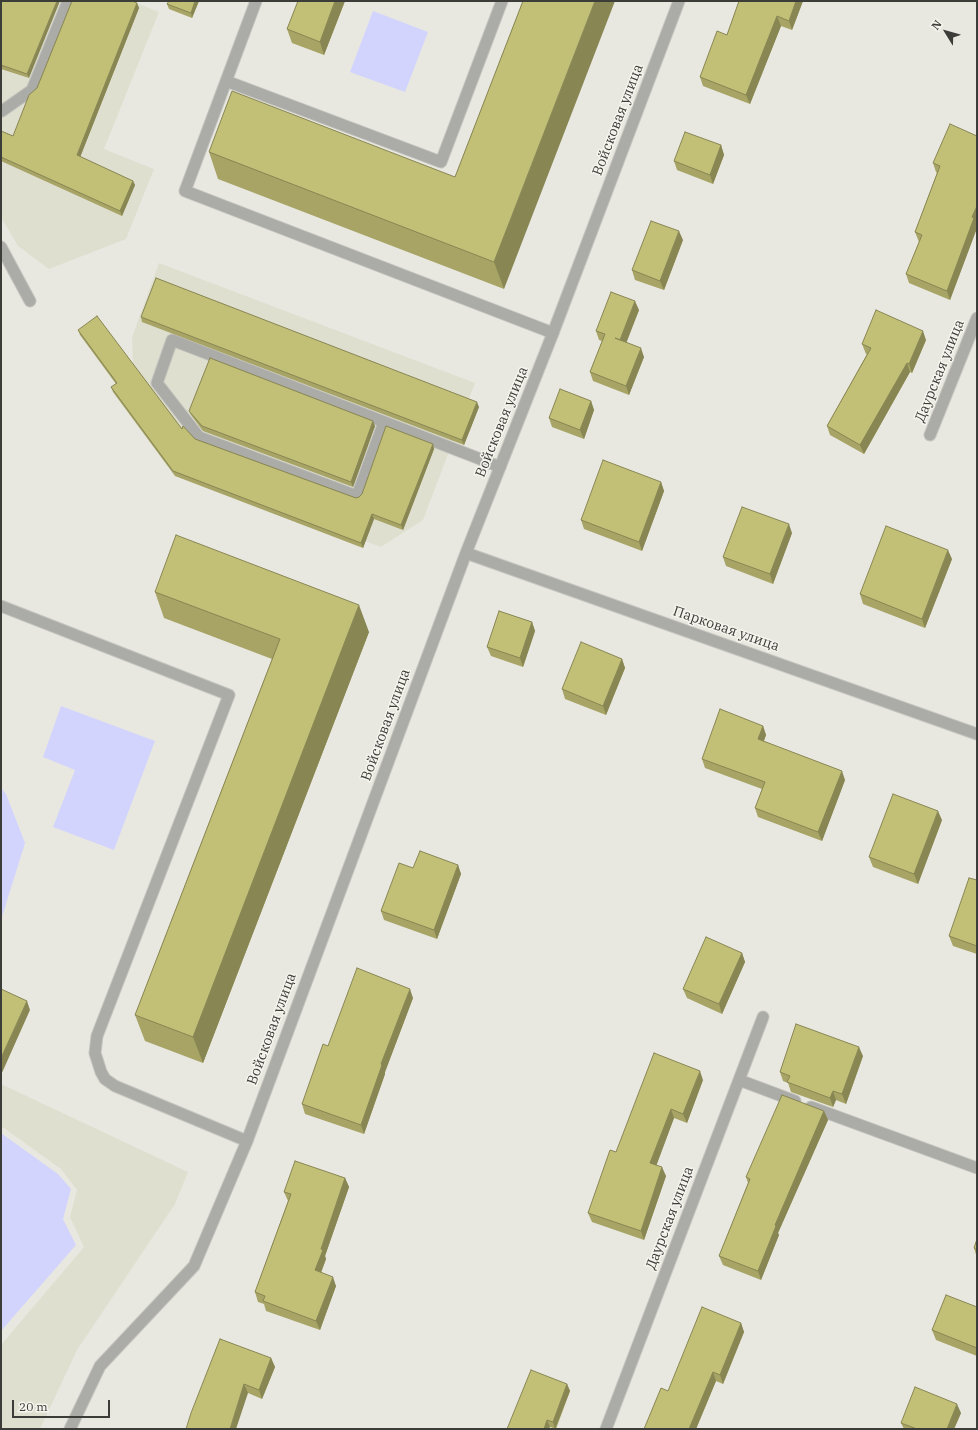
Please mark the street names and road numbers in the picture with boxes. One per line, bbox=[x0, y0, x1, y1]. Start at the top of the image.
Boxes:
street label: Войсковая улица bbox=[589, 62, 647, 178]
street label: Даурская улица bbox=[912, 317, 968, 425]
street label: Войсковая улица bbox=[472, 364, 532, 480]
street label: Парковая улица bbox=[671, 603, 781, 655]
street label: Войсковая улица bbox=[358, 667, 414, 783]
street label: Войсковая улица bbox=[244, 971, 300, 1087]
street label: Даурская улица bbox=[643, 1164, 697, 1272]

